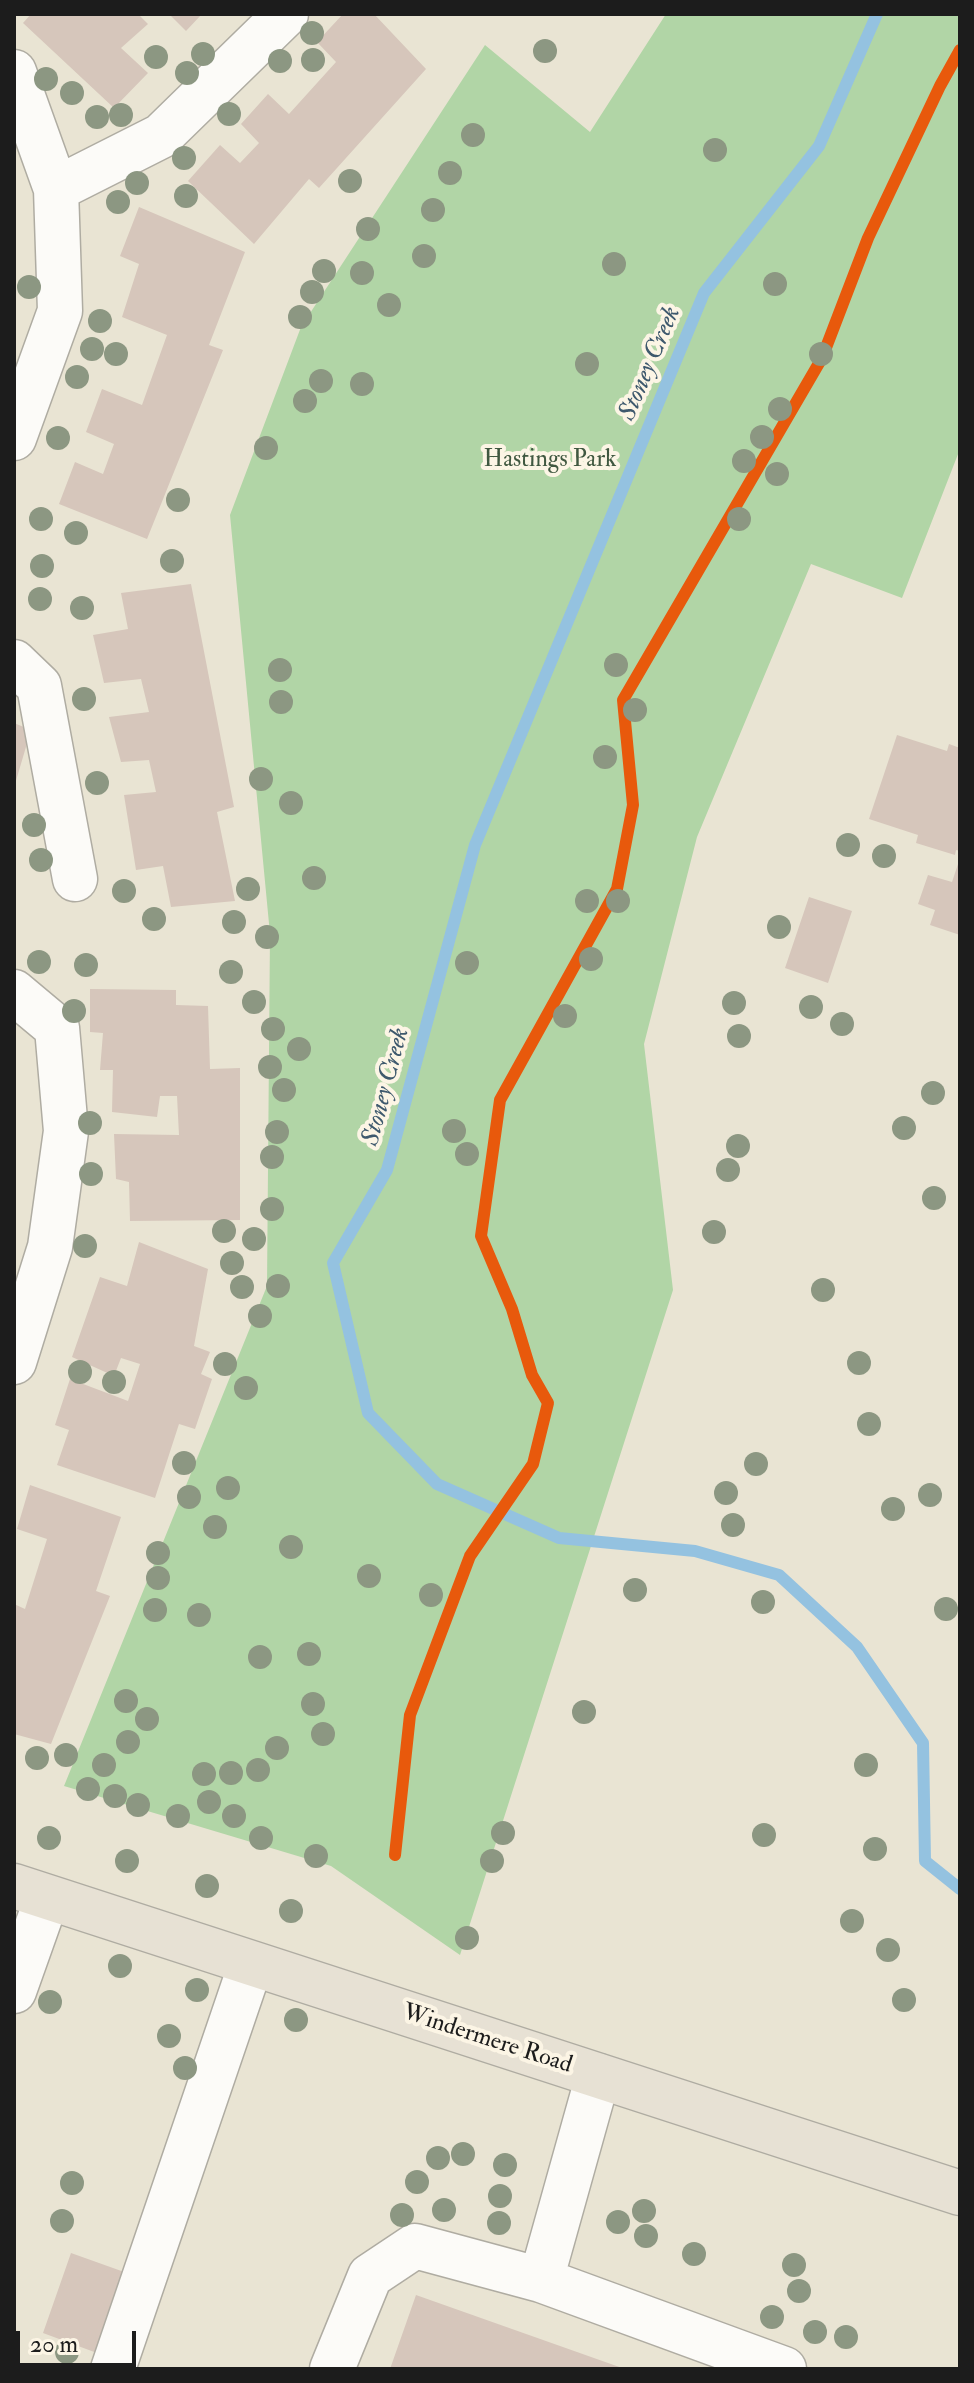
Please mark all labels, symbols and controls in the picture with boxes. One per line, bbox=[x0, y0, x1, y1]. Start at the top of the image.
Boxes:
water label: Stoney Creek bbox=[613, 302, 689, 426]
park label: Hastings Park bbox=[483, 447, 617, 475]
water label: Stoney Creek bbox=[356, 1025, 418, 1149]
street label: Windermere Road bbox=[399, 1999, 575, 2081]
scale bar bbox=[20, 2315, 140, 2365]
text: 20 m bbox=[30, 2329, 78, 2360]

